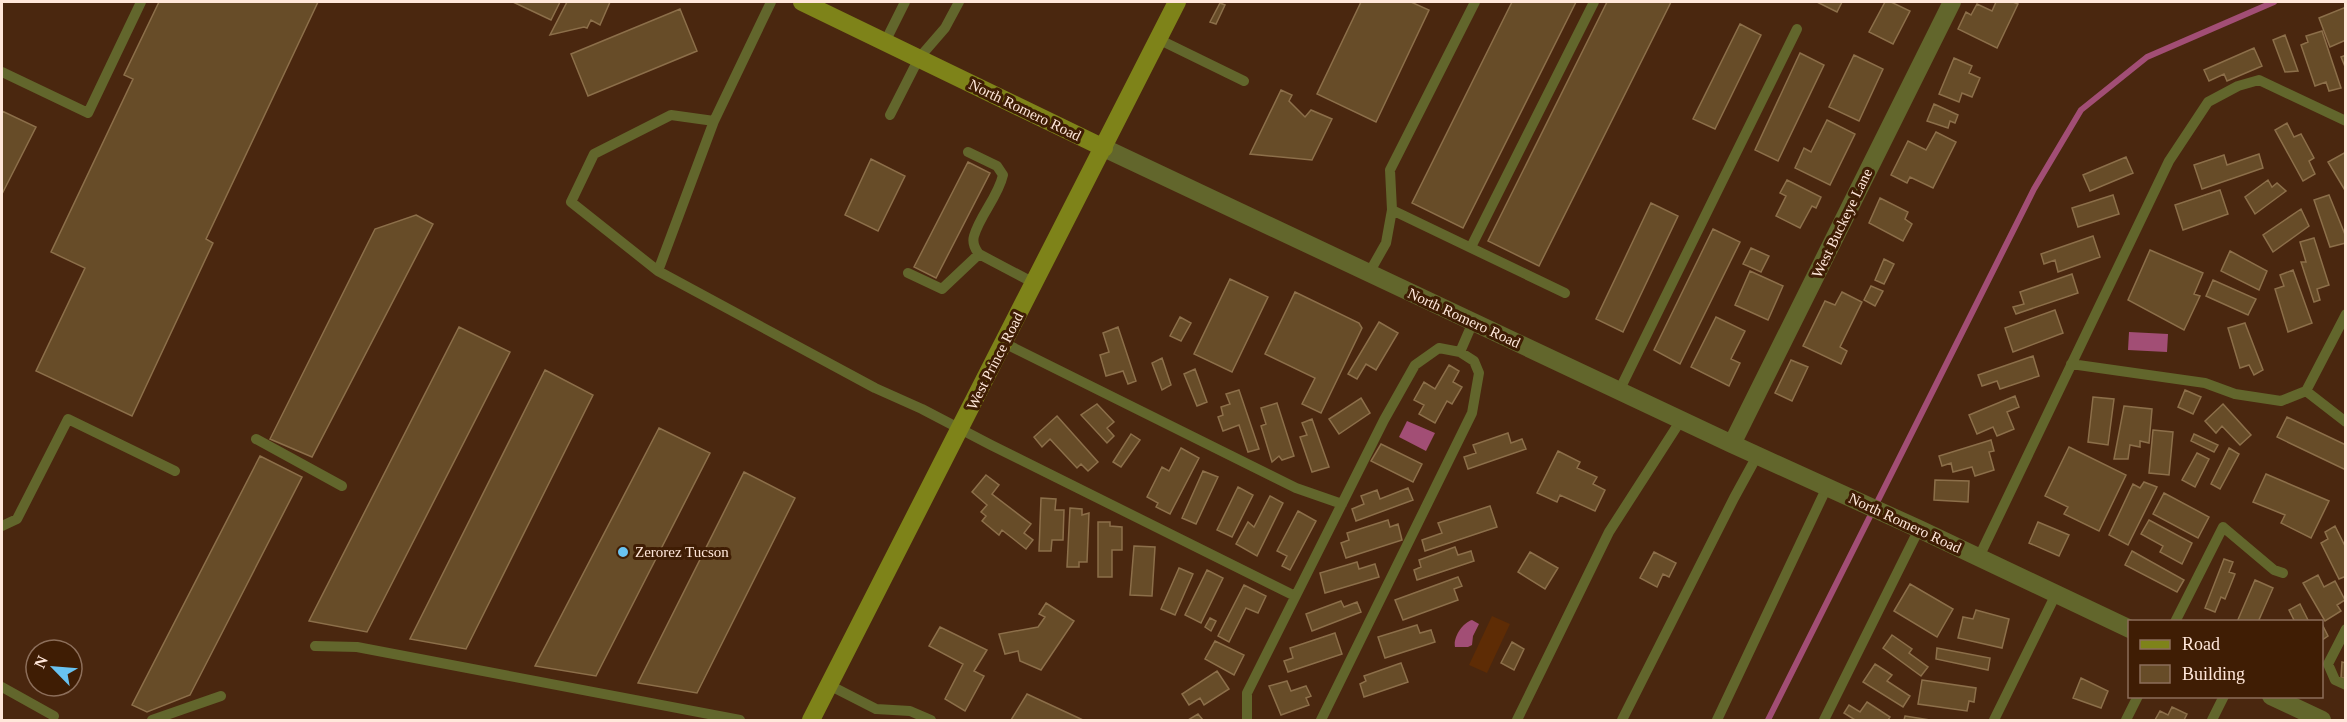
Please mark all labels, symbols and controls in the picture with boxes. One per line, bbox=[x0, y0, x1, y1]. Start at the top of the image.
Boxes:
street label: North Romero Road bbox=[966, 76, 1084, 144]
street label: West Buckeye Lane bbox=[1809, 165, 1876, 280]
street label: North Romero Road bbox=[1405, 285, 1523, 351]
street label: West Prince Road bbox=[964, 309, 1027, 412]
street label: North Romero Road bbox=[1846, 490, 1964, 556]
place label: Zerorez Tucson bbox=[635, 544, 729, 560]
marker: Zerorez Tucson bbox=[616, 545, 630, 559]
legend bbox=[2128, 620, 2323, 698]
text: Road bbox=[2182, 634, 2220, 654]
north arrow bbox=[24, 638, 84, 698]
text: N bbox=[31, 653, 51, 671]
text: Building bbox=[2182, 664, 2245, 684]

